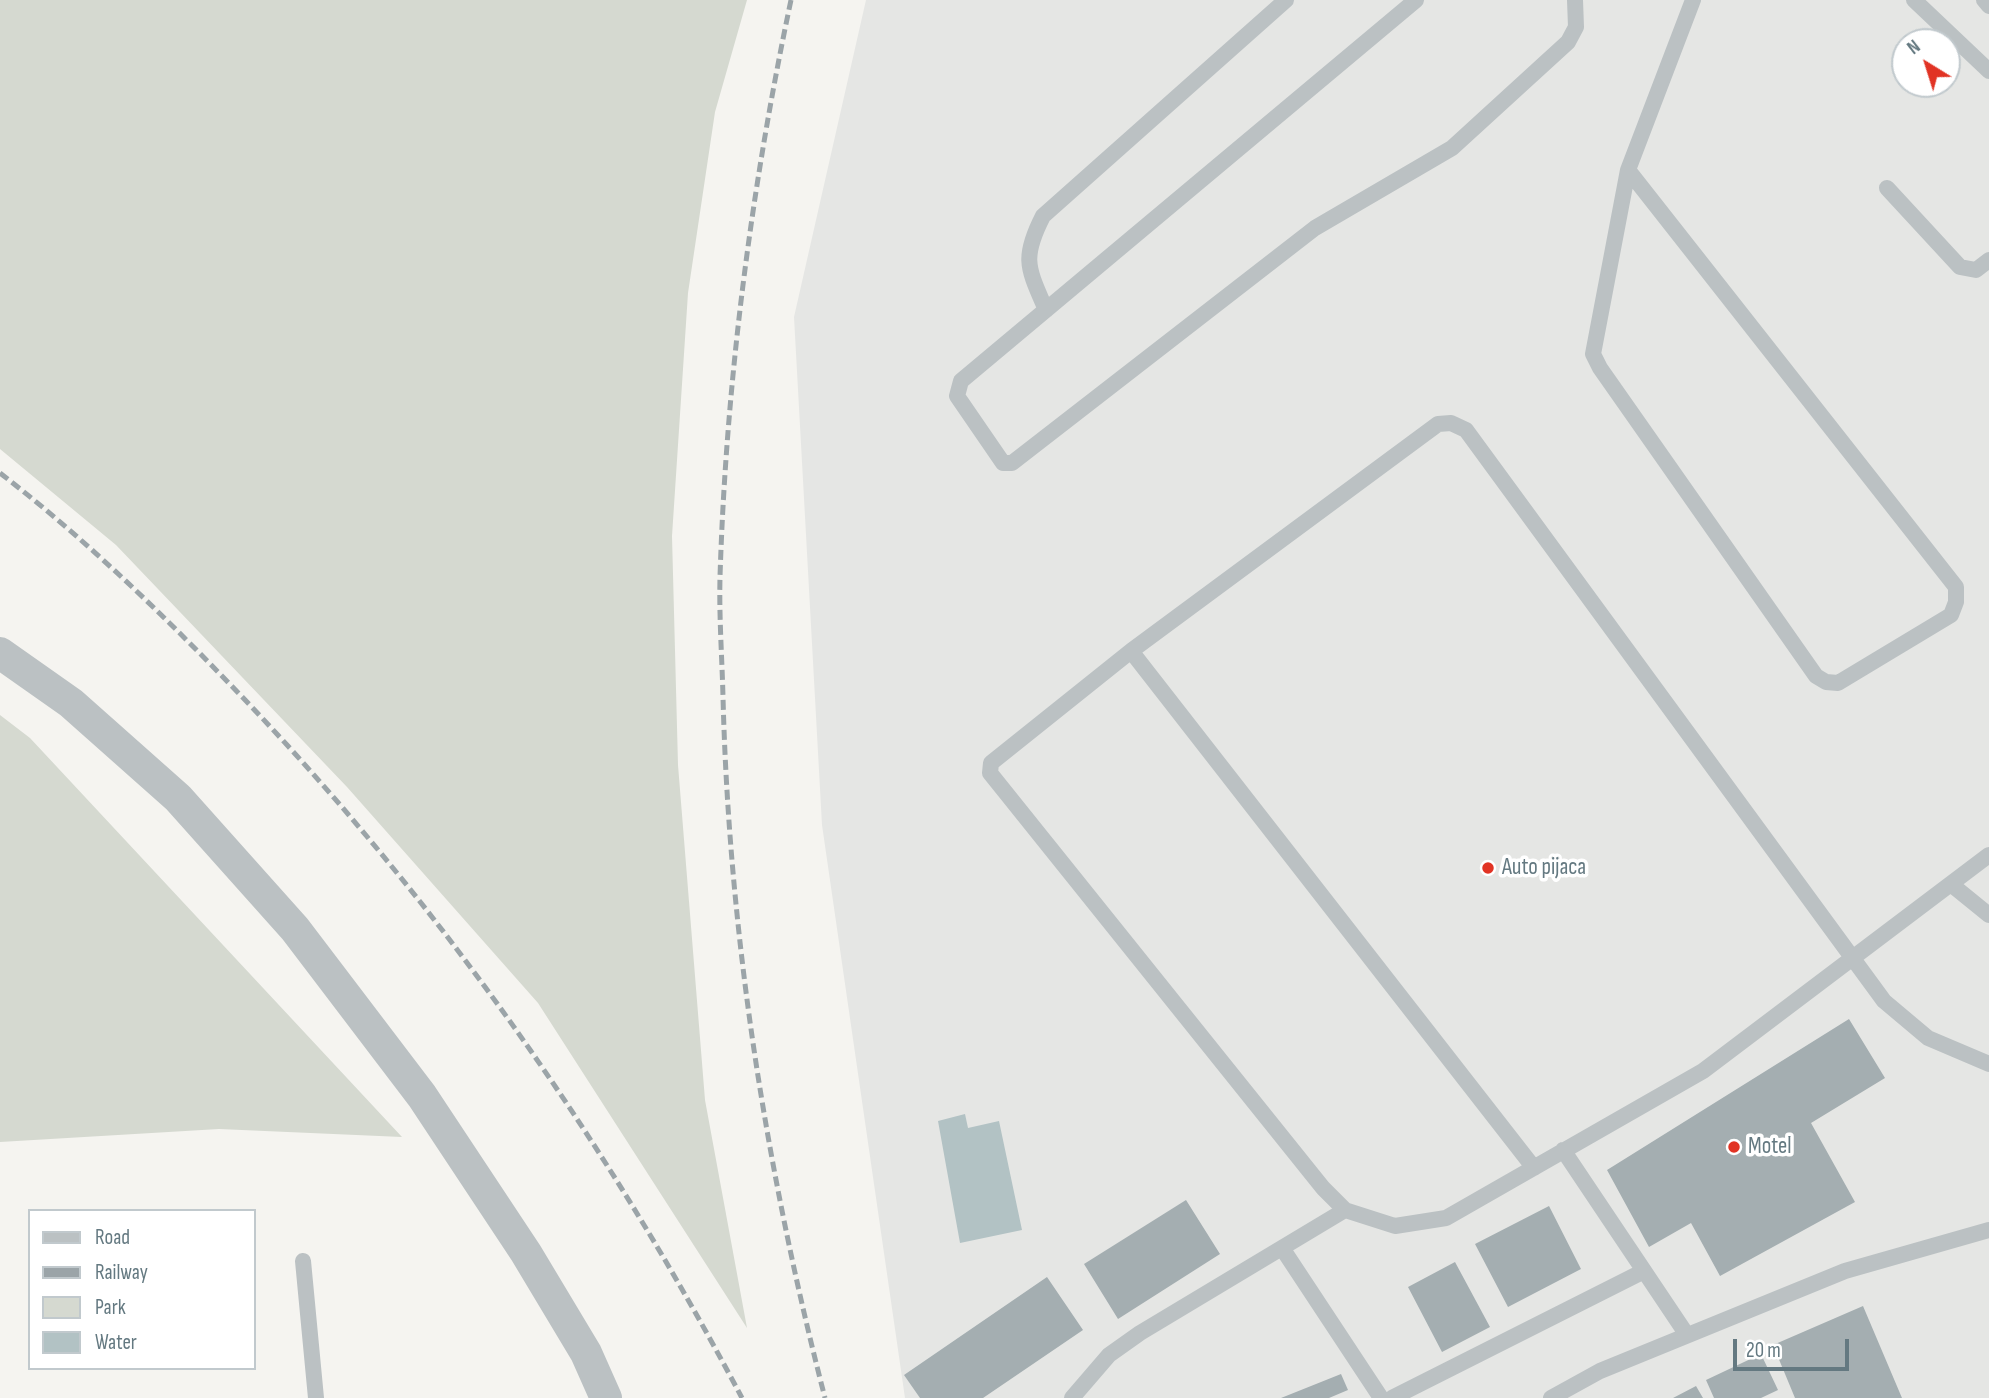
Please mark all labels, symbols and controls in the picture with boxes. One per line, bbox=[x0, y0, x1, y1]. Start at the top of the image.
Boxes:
north arrow bbox=[1891, 28, 1961, 98]
text: N bbox=[1903, 35, 1925, 60]
place label: Auto pijaca bbox=[1502, 854, 1586, 882]
marker: Auto pijaca bbox=[1480, 860, 1496, 876]
place label: Motel bbox=[1748, 1133, 1792, 1161]
marker: Motel bbox=[1726, 1139, 1742, 1155]
legend bbox=[28, 1209, 256, 1370]
text: Road bbox=[95, 1225, 130, 1250]
text: Railway bbox=[95, 1260, 148, 1285]
text: Park bbox=[95, 1295, 126, 1320]
scale bar bbox=[1737, 1324, 1853, 1368]
text: Water bbox=[95, 1330, 137, 1355]
text: 20 m bbox=[1746, 1338, 1781, 1363]

